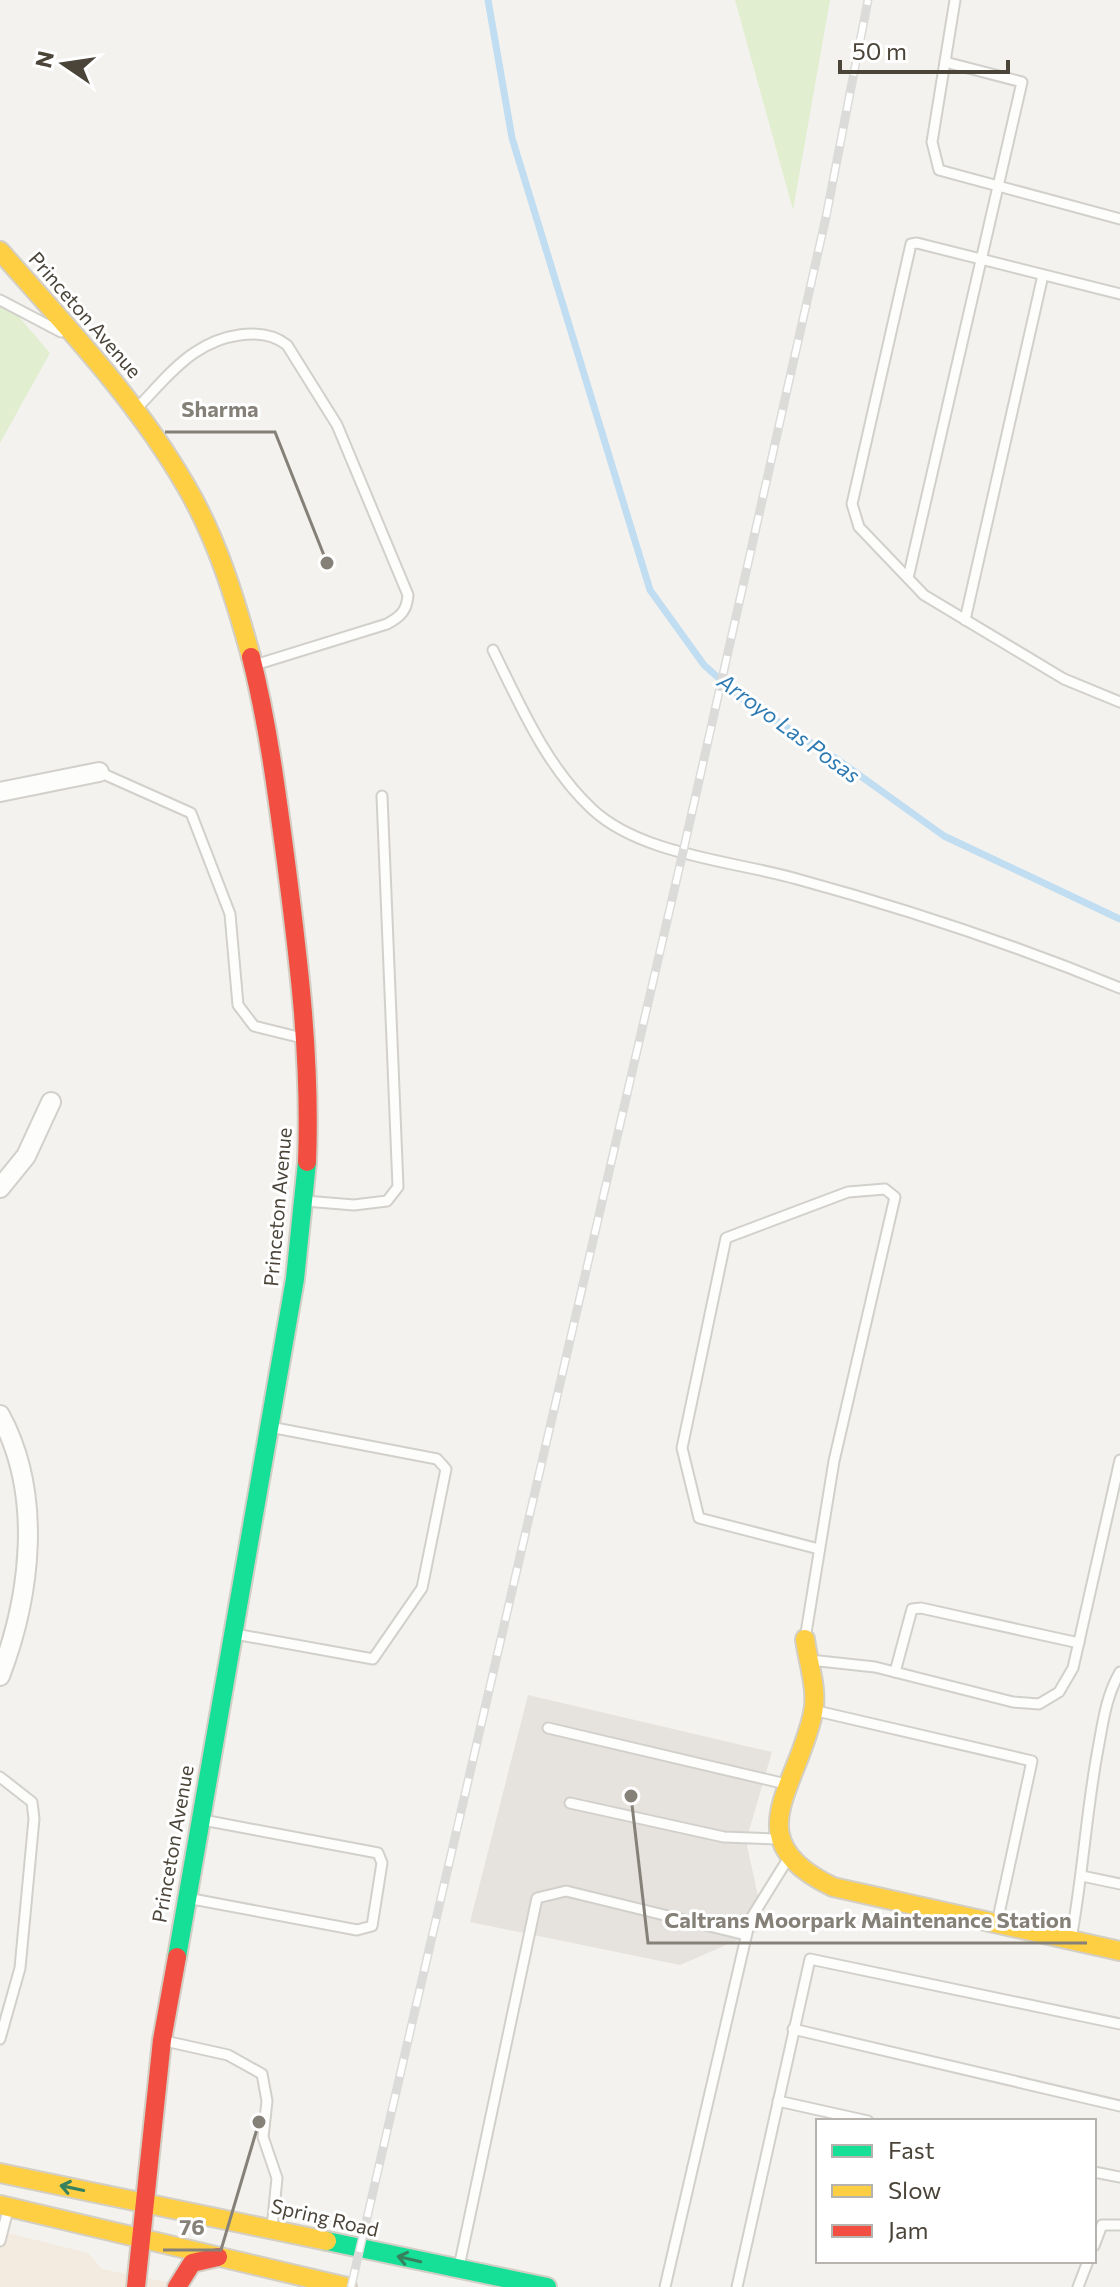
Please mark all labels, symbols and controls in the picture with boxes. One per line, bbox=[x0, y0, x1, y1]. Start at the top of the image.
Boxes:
north arrow bbox=[24, 24, 104, 104]
scale bar bbox=[840, 24, 1008, 74]
text: 50 m bbox=[852, 36, 907, 65]
text: N bbox=[29, 48, 59, 70]
street label: Princeton Avenue bbox=[24, 246, 147, 382]
callout: Sharma bbox=[165, 386, 275, 432]
text: Sharma bbox=[181, 395, 259, 422]
water label: Arroyo Las Posas bbox=[712, 666, 866, 788]
street label: Princeton Avenue bbox=[258, 1126, 296, 1287]
street label: Princeton Avenue bbox=[146, 1763, 198, 1924]
callout: Caltrans Moorpark Maintenance Station bbox=[648, 1897, 1087, 1943]
text: Caltrans Moorpark Maintenance Station bbox=[664, 1906, 1072, 1933]
legend bbox=[816, 2119, 1096, 2263]
text: Fast bbox=[888, 2135, 935, 2164]
text: Slow bbox=[888, 2175, 941, 2204]
one-way arrow bbox=[59, 2180, 85, 2195]
street label: Spring Road bbox=[269, 2193, 381, 2241]
callout: 76 bbox=[163, 2204, 221, 2250]
text: 76 bbox=[179, 2213, 205, 2240]
text: Jam bbox=[888, 2215, 928, 2244]
one-way arrow bbox=[397, 2251, 422, 2266]

